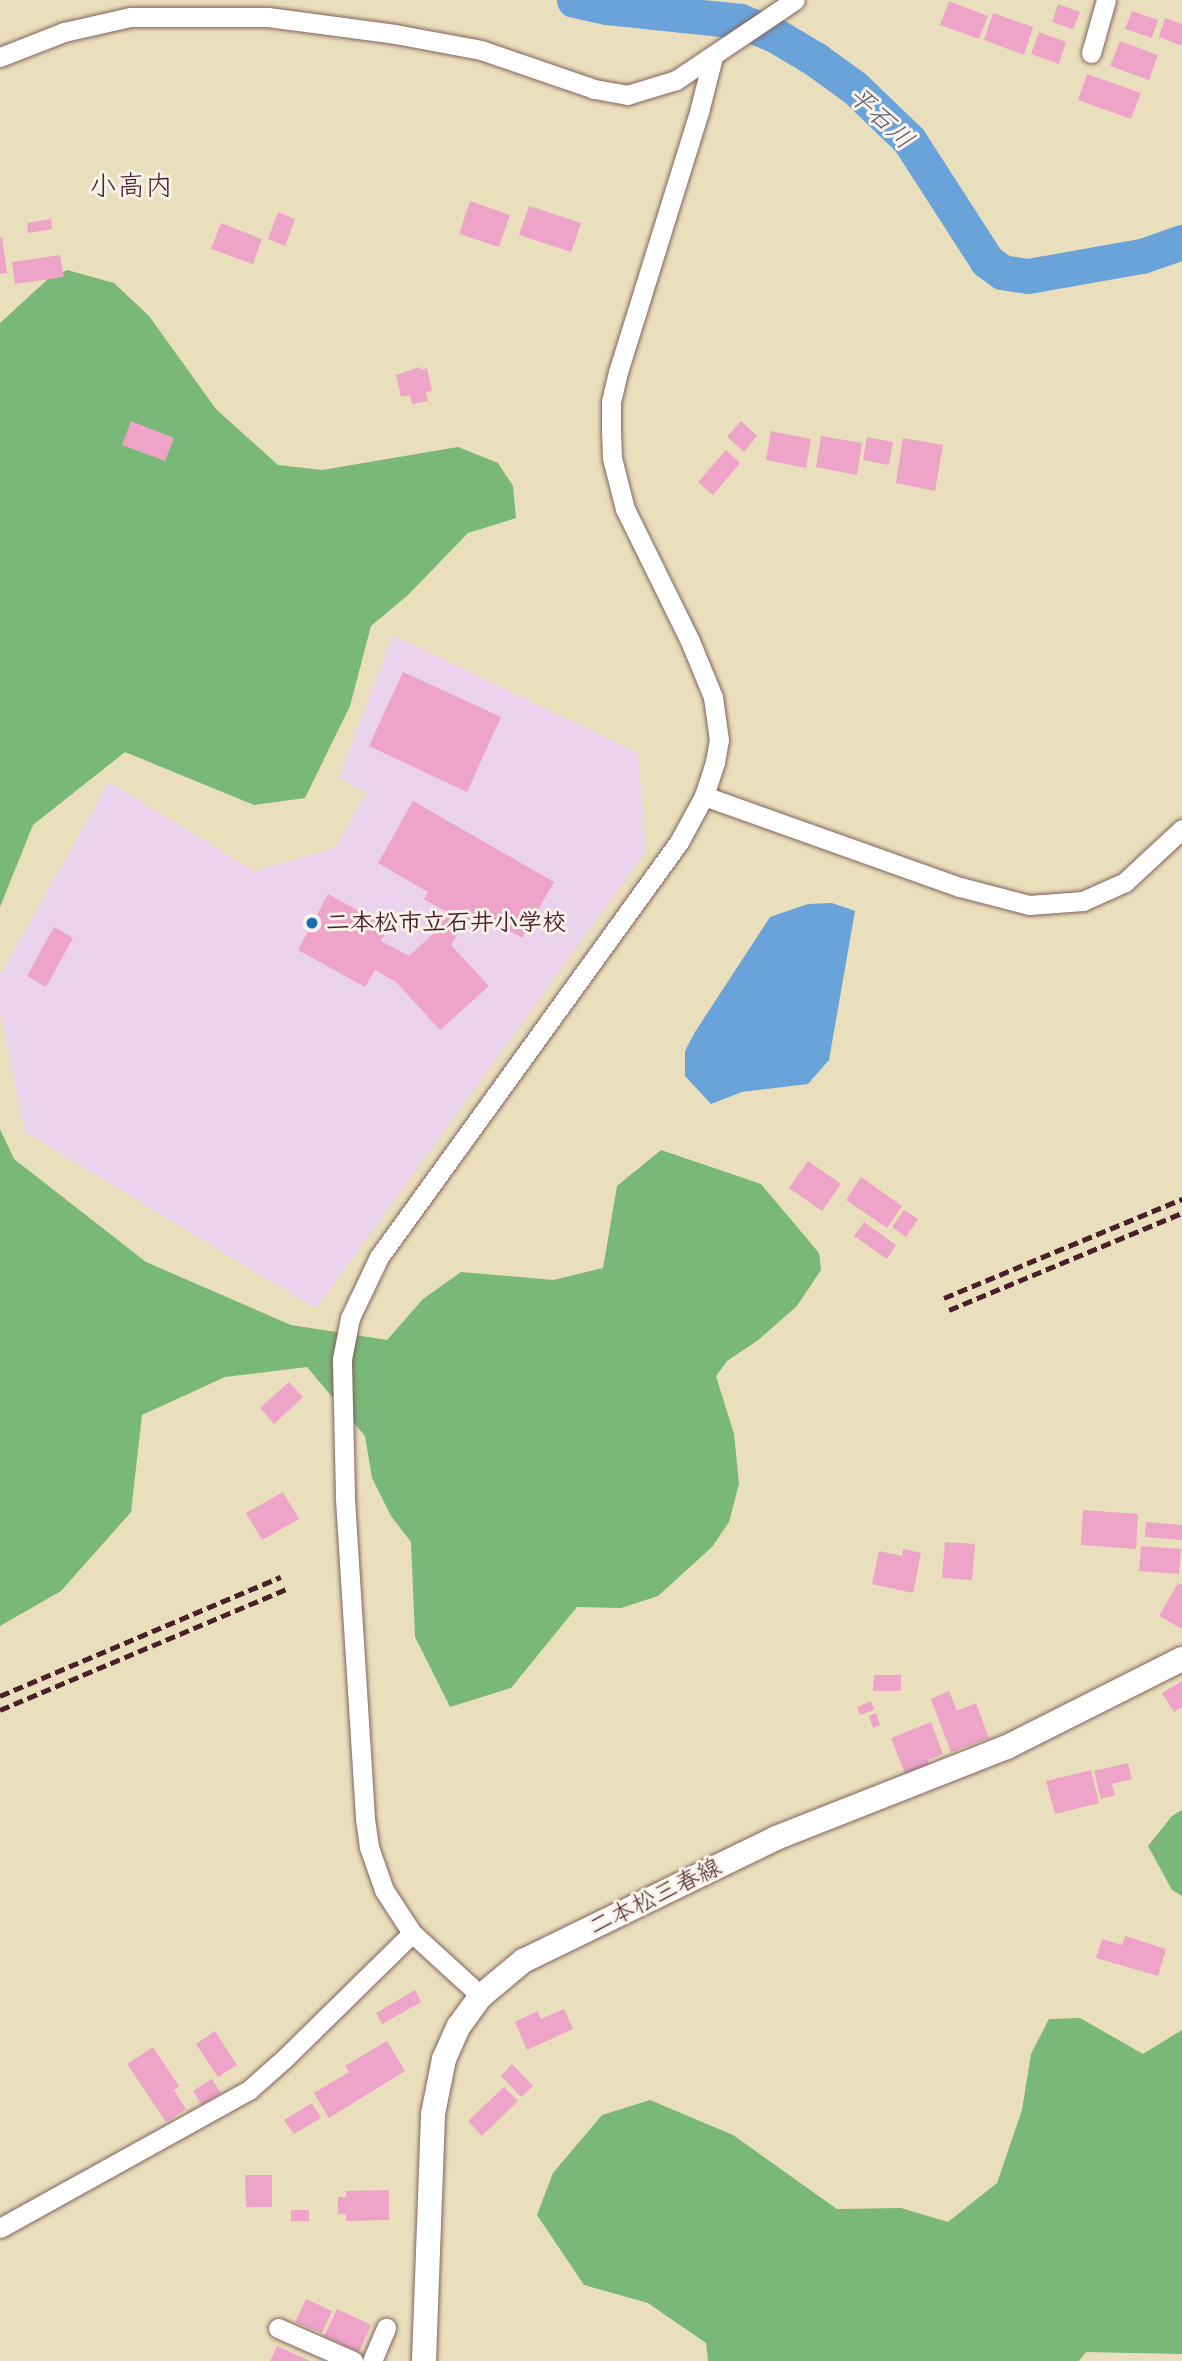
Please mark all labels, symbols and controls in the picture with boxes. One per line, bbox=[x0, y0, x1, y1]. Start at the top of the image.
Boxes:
water label: 平石川 bbox=[842, 80, 920, 156]
district label: 小高内 bbox=[89, 169, 173, 203]
place label: 二本松市立石井小学校 bbox=[326, 909, 566, 937]
marker: 二本松市立石井小学校 bbox=[304, 915, 320, 931]
street label: 二本松三春線 bbox=[584, 1852, 726, 1942]

